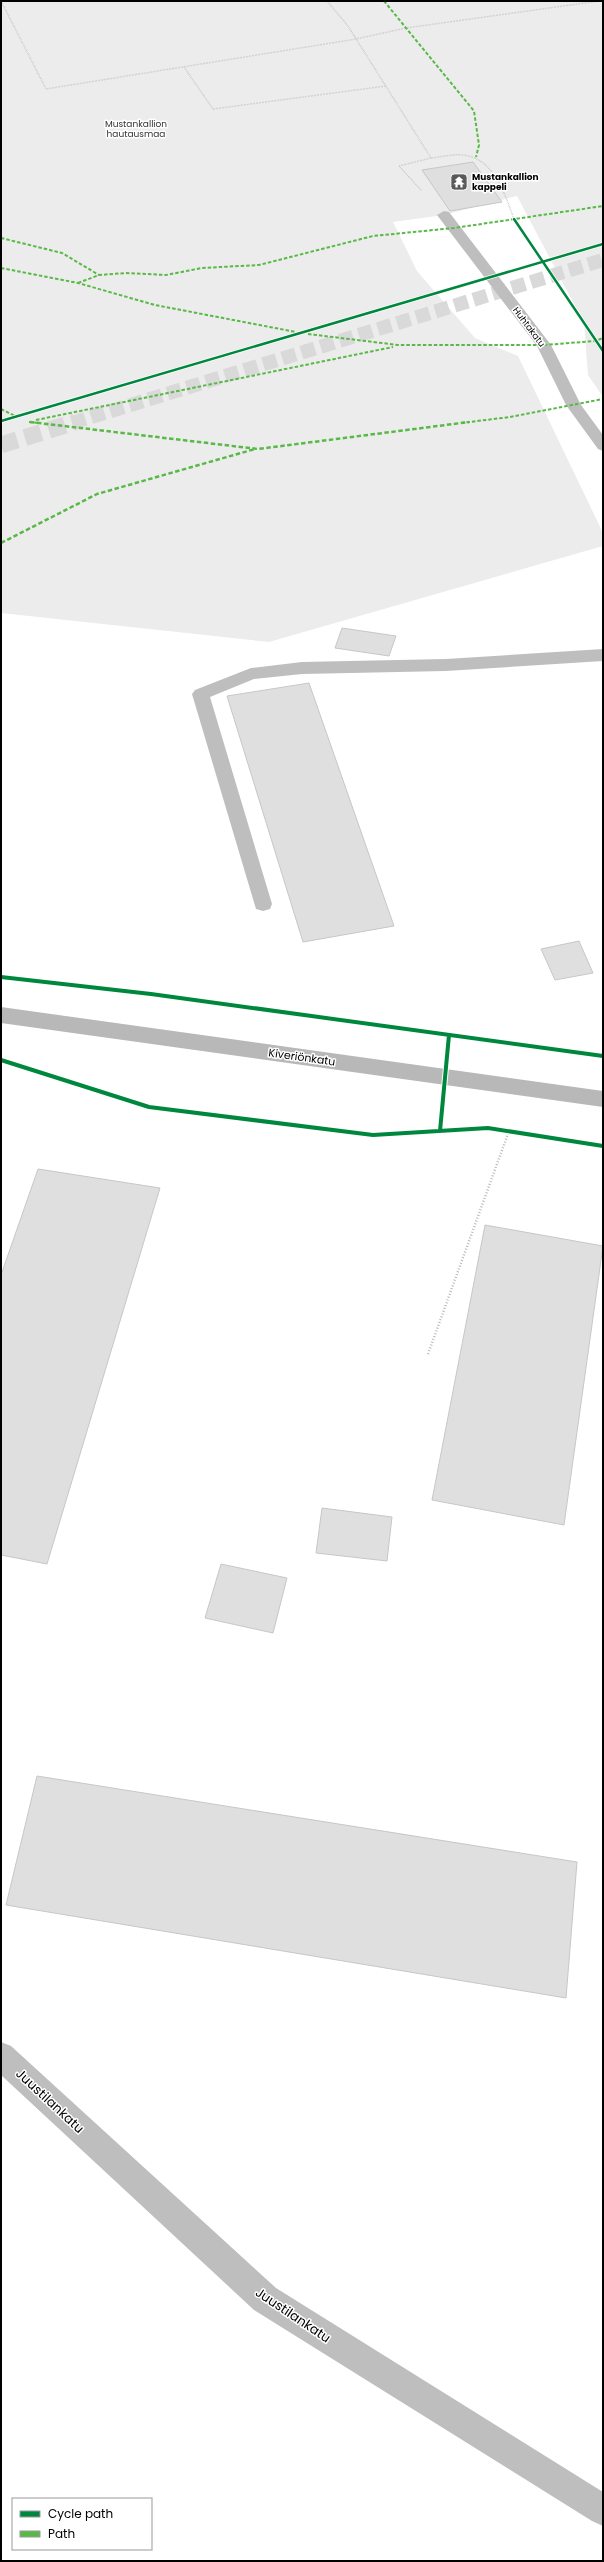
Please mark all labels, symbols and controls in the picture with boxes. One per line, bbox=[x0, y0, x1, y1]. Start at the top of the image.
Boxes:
park label: Mustankallion hautausmaa bbox=[105, 118, 167, 140]
place label: Mustankallion kappeli bbox=[472, 171, 539, 193]
temple icon: Mustankallion kappeli bbox=[449, 172, 469, 192]
street label: Huhtakatu bbox=[510, 305, 548, 350]
street label: Kiveriönkatu bbox=[268, 1044, 336, 1070]
street label: Juustilankatu bbox=[12, 2064, 88, 2138]
street label: Juustilankatu bbox=[252, 2283, 334, 2347]
legend bbox=[12, 2498, 152, 2550]
text: Cycle path bbox=[48, 2505, 113, 2522]
text: Path bbox=[48, 2525, 75, 2542]

